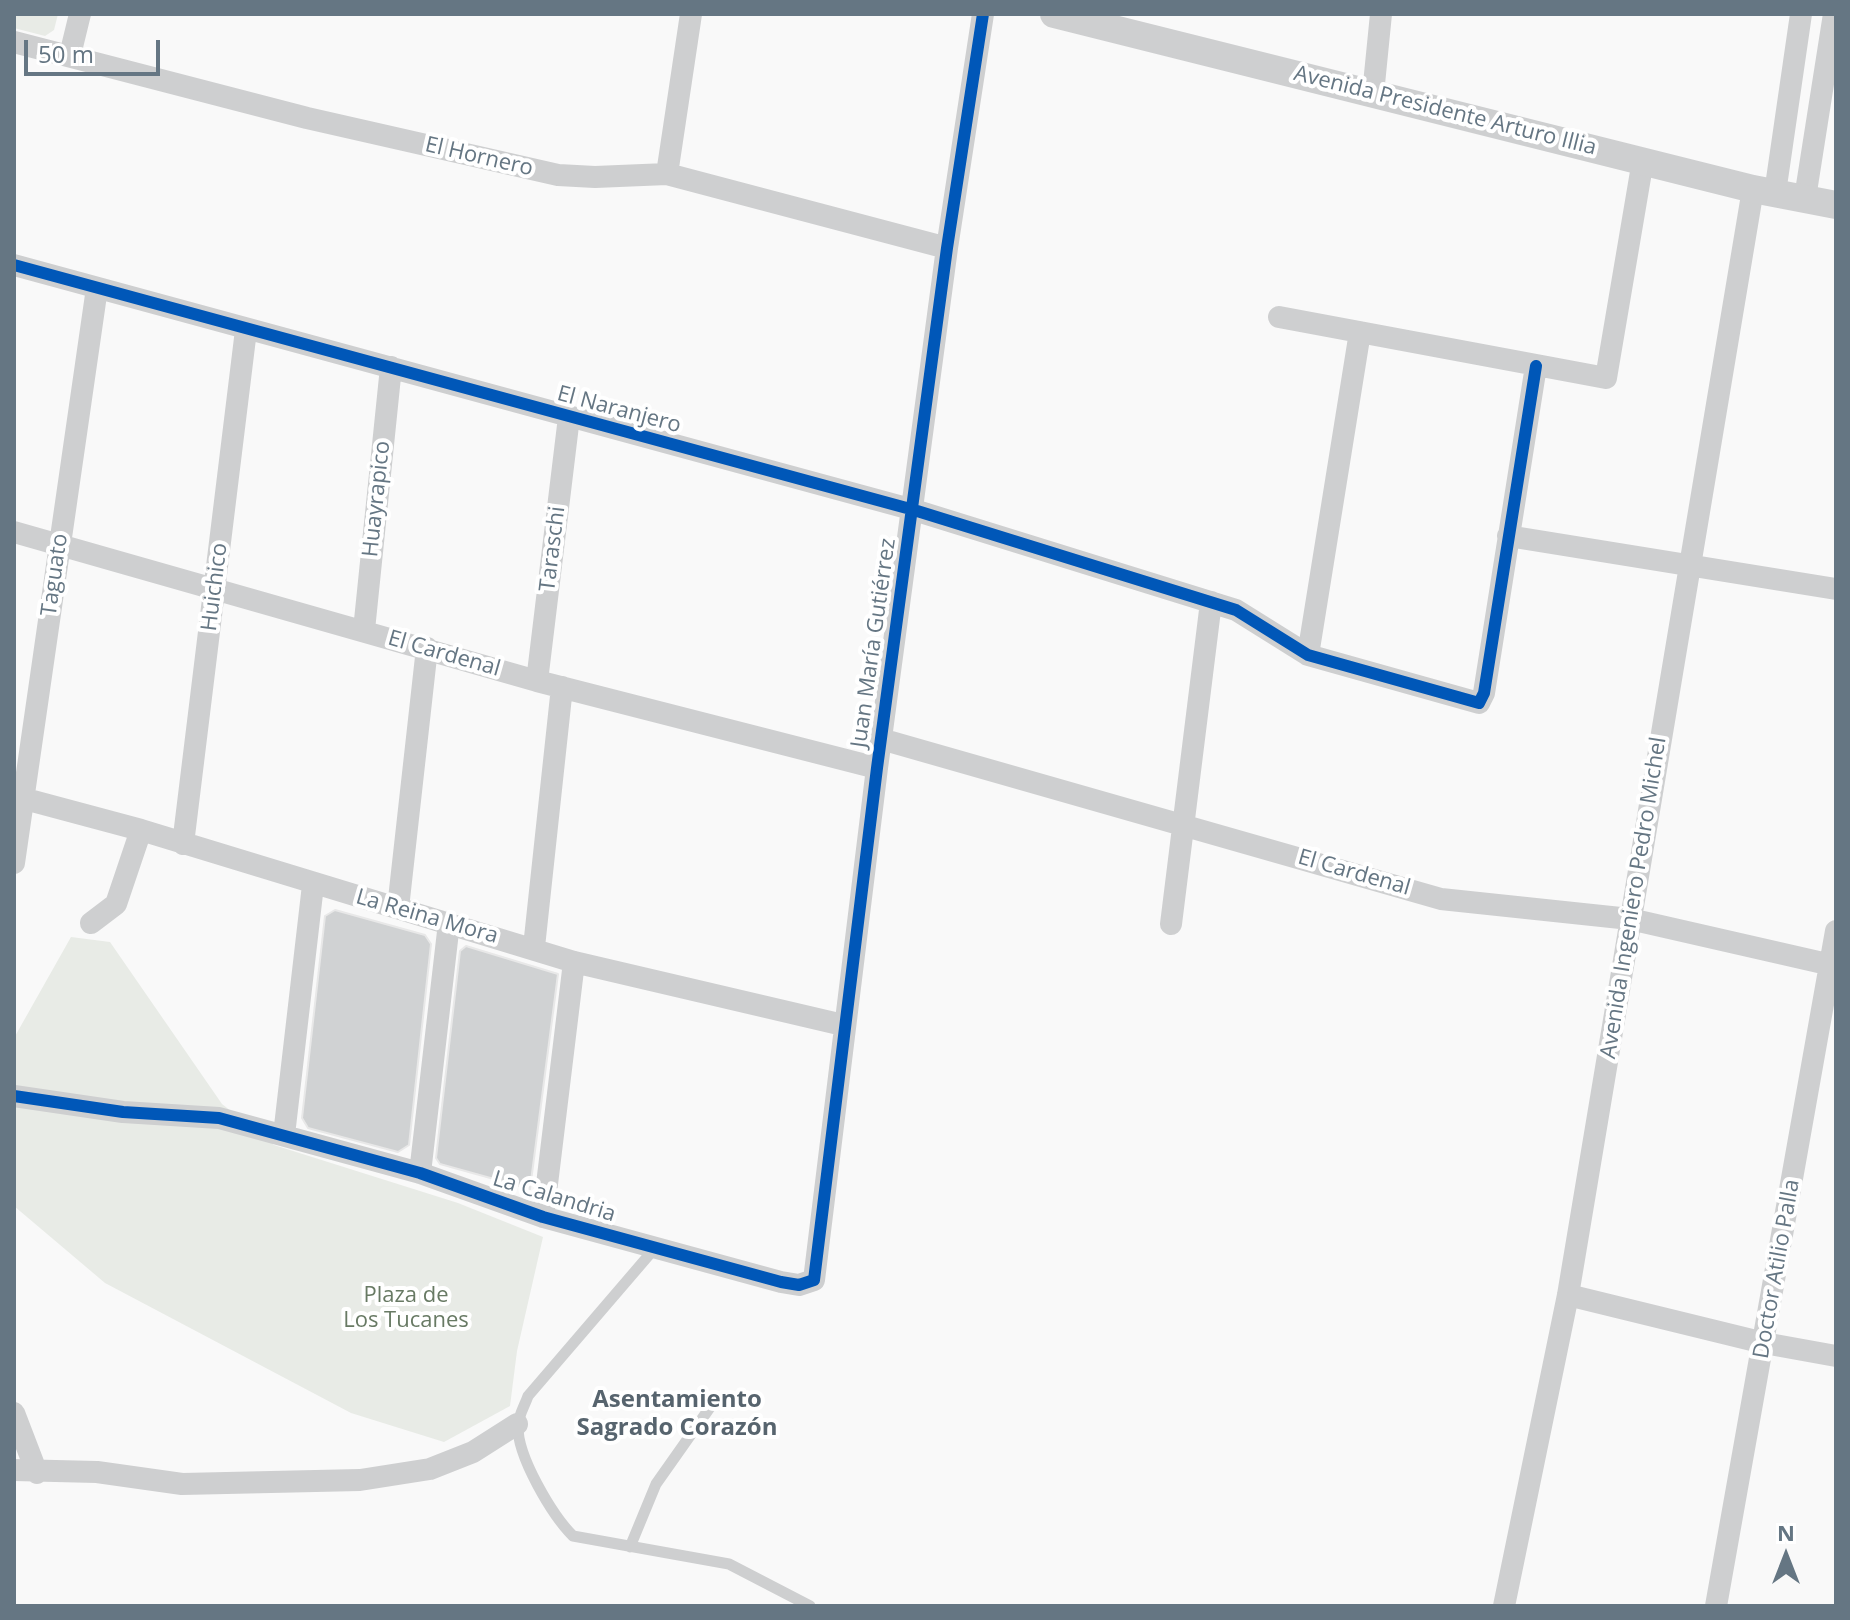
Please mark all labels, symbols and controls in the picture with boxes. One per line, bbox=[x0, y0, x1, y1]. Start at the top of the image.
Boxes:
scale bar bbox=[28, 24, 164, 74]
text: 50 m bbox=[38, 37, 94, 70]
street label: Avenida Presidente Arturo Illia bbox=[1291, 61, 1599, 161]
street label: El Hornero bbox=[422, 132, 536, 182]
street label: El Naranjero bbox=[554, 381, 684, 439]
street label: Huayrapico bbox=[358, 439, 396, 559]
street label: Taraschi bbox=[535, 505, 571, 593]
street label: Taguato bbox=[36, 532, 74, 618]
street label: Juan María Gutiérrez bbox=[846, 537, 902, 749]
street label: Huichico bbox=[196, 541, 234, 633]
street label: El Cardenal bbox=[385, 625, 503, 683]
street label: Avenida Ingeniero Pedro Michel bbox=[1596, 735, 1672, 1061]
street label: El Cardenal bbox=[1295, 844, 1413, 902]
street label: La Reina Mora bbox=[353, 884, 501, 950]
street label: La Calandria bbox=[489, 1166, 619, 1228]
street label: Doctor Atilio Palla bbox=[1748, 1177, 1806, 1361]
park label: Plaza de Los Tucanes bbox=[343, 1283, 469, 1334]
district label: Asentamiento Sagrado Corazón bbox=[577, 1386, 777, 1442]
north arrow bbox=[1746, 1516, 1826, 1596]
text: N bbox=[1777, 1517, 1795, 1547]

